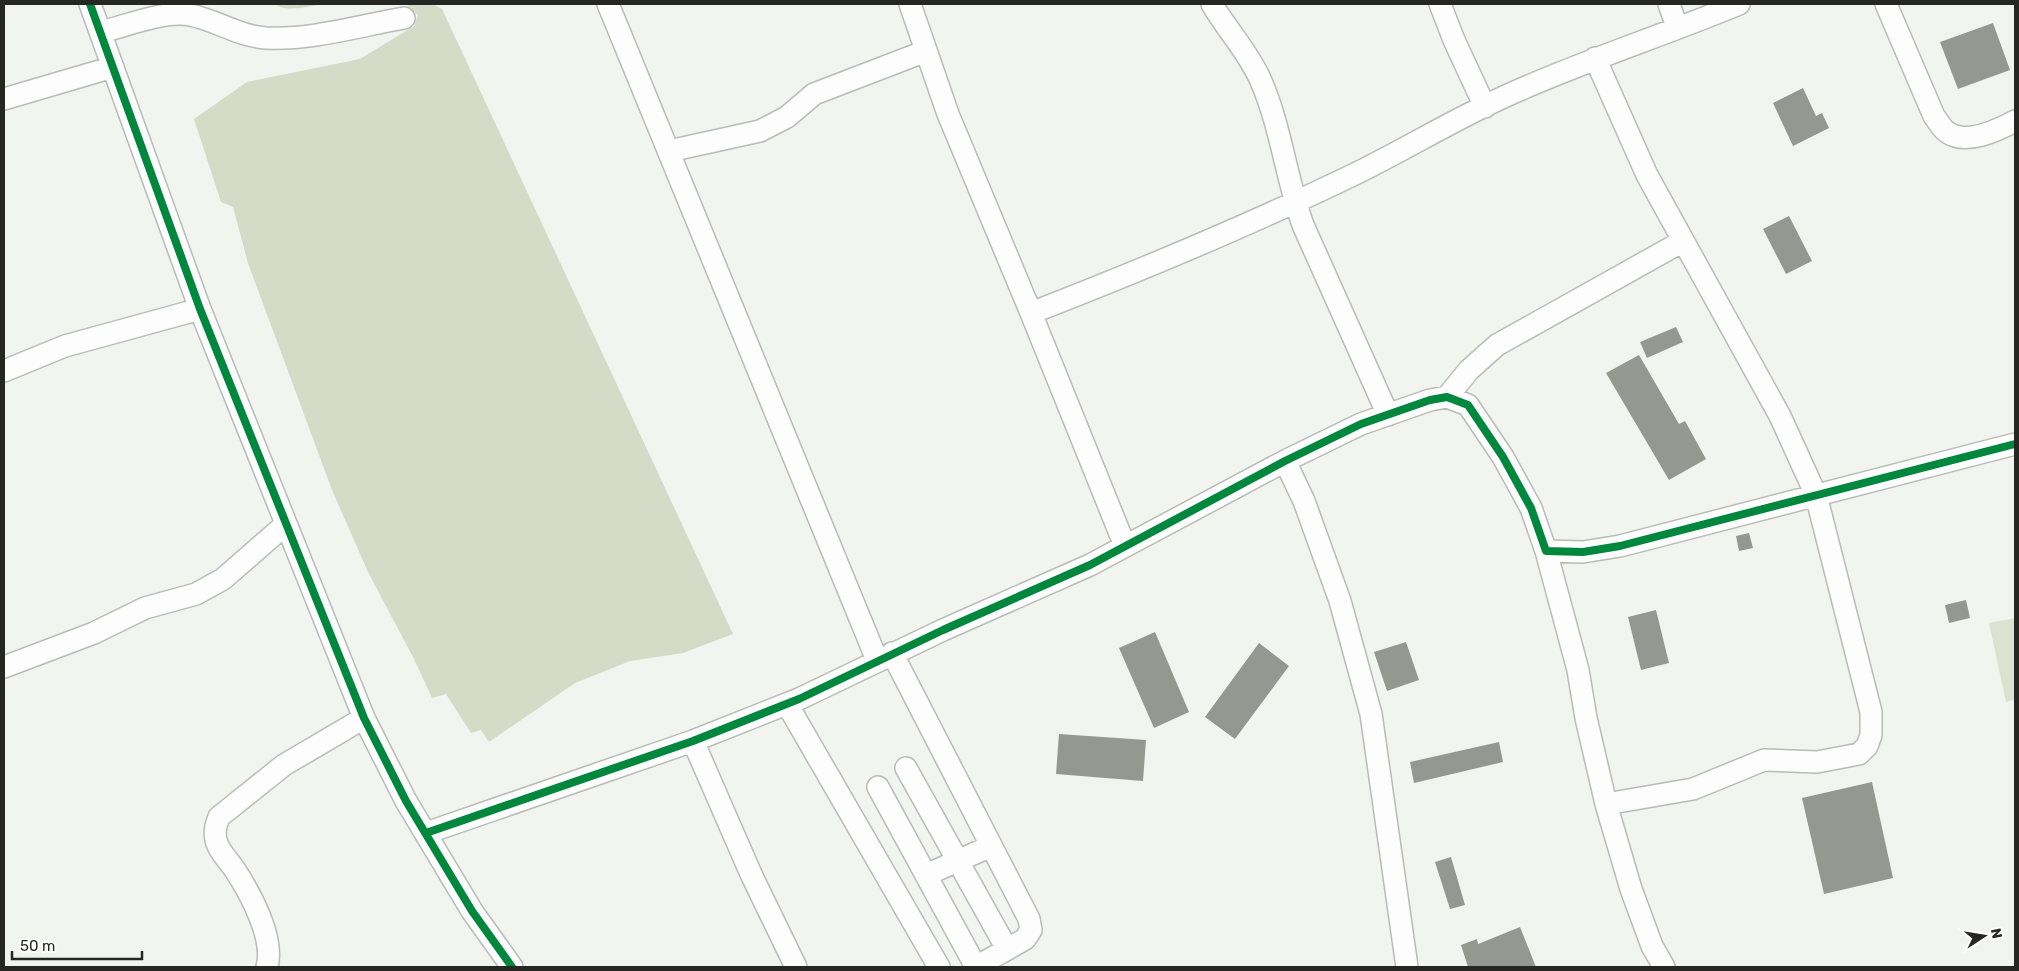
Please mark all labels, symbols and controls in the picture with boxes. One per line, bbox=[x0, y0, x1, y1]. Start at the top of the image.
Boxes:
north arrow bbox=[1959, 911, 2009, 961]
text: N bbox=[1987, 927, 2006, 940]
scale bar bbox=[12, 928, 142, 960]
text: 50 m bbox=[20, 937, 55, 955]

